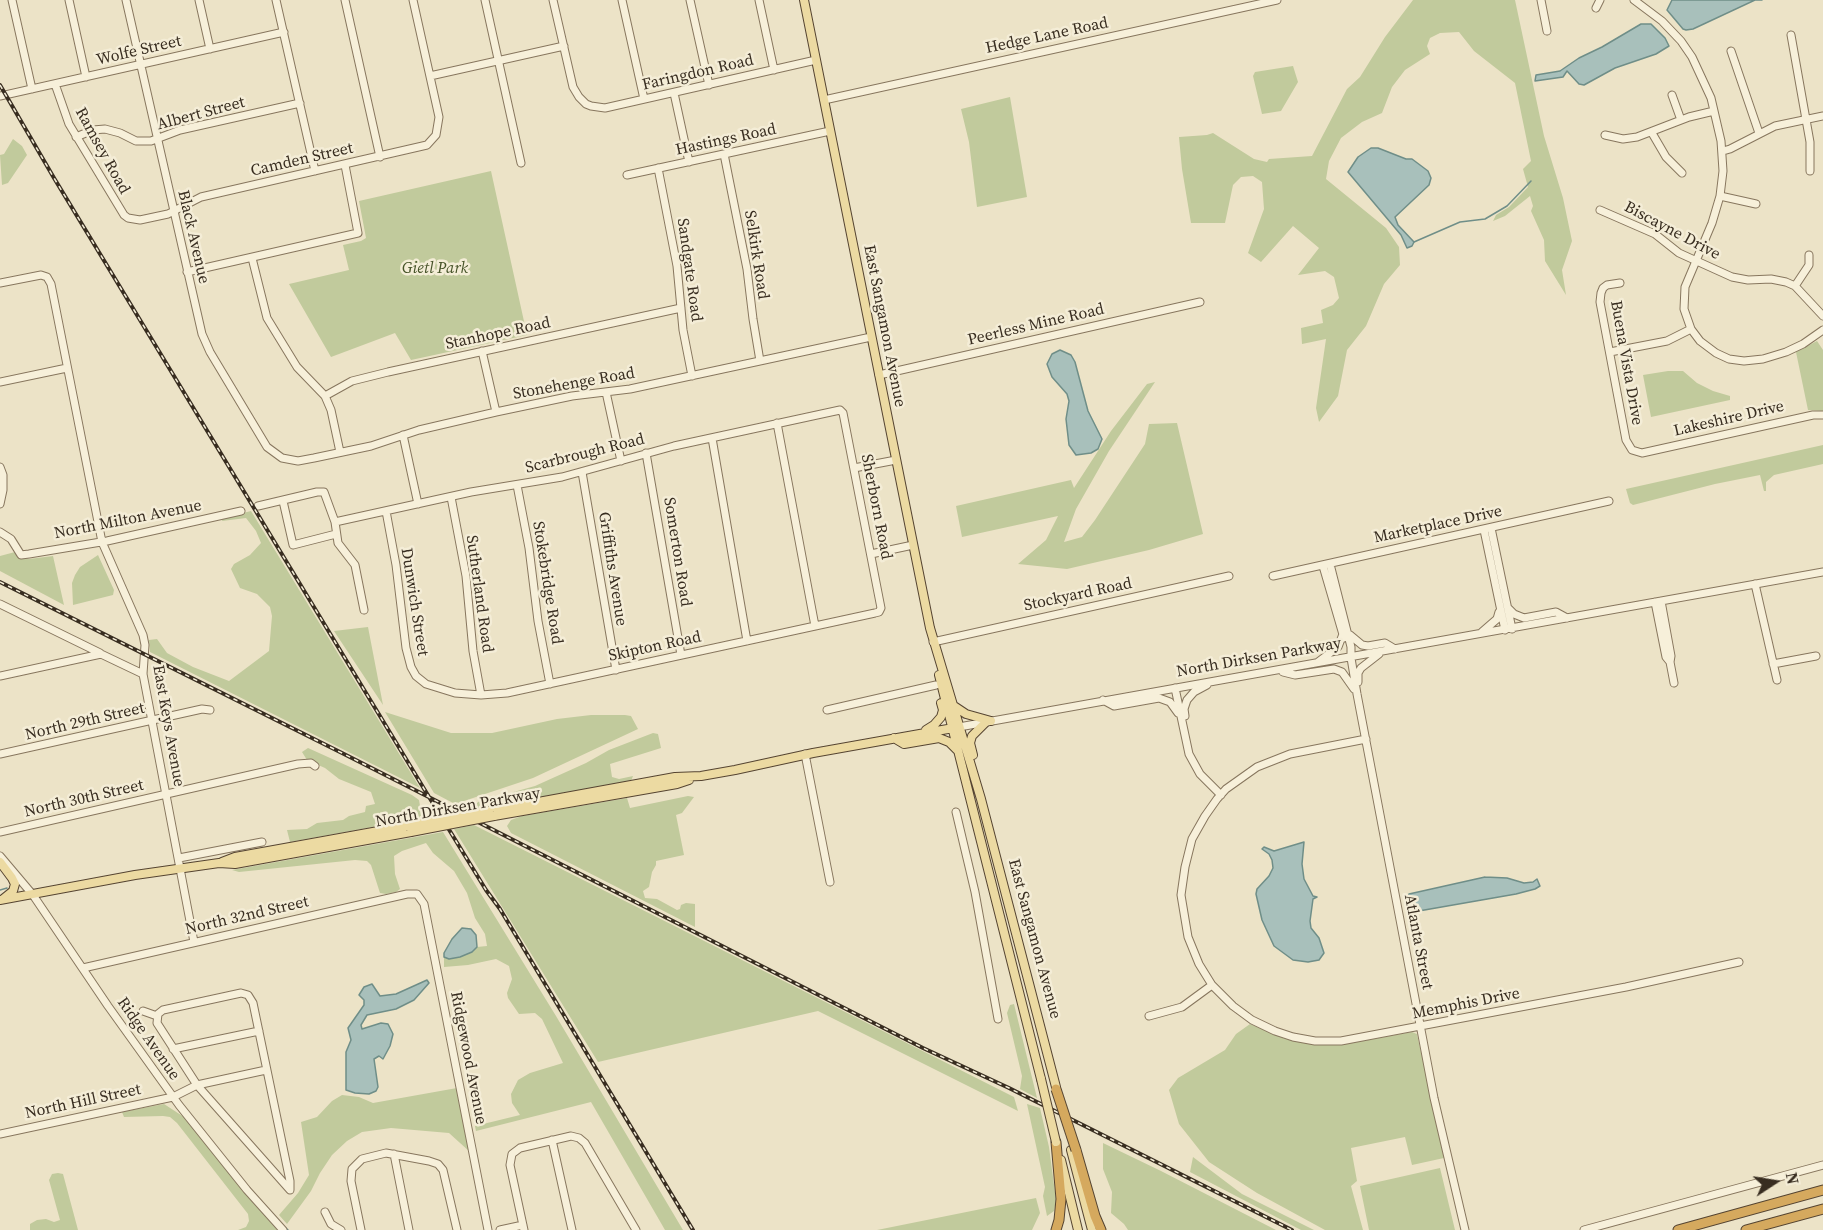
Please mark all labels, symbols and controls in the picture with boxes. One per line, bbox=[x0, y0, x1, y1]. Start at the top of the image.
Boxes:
street label: Hedge Lane Road bbox=[984, 14, 1110, 58]
street label: Wolfe Street bbox=[95, 32, 183, 70]
street label: Faringdon Road bbox=[641, 51, 755, 95]
street label: Albert Street bbox=[155, 93, 247, 135]
street label: Ramsey Road bbox=[70, 104, 134, 198]
street label: Hastings Road bbox=[674, 120, 778, 160]
street label: Camden Street bbox=[249, 139, 355, 181]
street label: Black Avenue bbox=[173, 188, 213, 286]
street label: Biscayne Drive bbox=[1621, 198, 1723, 264]
street label: Selkirk Road bbox=[739, 209, 773, 301]
street label: Sandgate Road bbox=[672, 217, 706, 323]
street label: East Sangamon Avenue bbox=[859, 243, 909, 409]
park label: Gietl Park bbox=[402, 259, 468, 279]
street label: Buena Vista Drive bbox=[1606, 299, 1646, 427]
street label: Peerless Mine Road bbox=[966, 300, 1106, 350]
street label: Stanhope Road bbox=[444, 314, 552, 354]
street label: Stonehenge Road bbox=[512, 364, 636, 404]
street label: Lakeshire Drive bbox=[1672, 397, 1786, 441]
street label: Scarbrough Road bbox=[523, 430, 647, 478]
street label: Sherborn Road bbox=[856, 453, 896, 561]
street label: North Milton Avenue bbox=[53, 496, 203, 544]
street label: Somerton Road bbox=[659, 496, 695, 608]
street label: Marketplace Drive bbox=[1372, 502, 1504, 548]
street label: Griffiths Avenue bbox=[594, 511, 630, 627]
street label: Stokebridge Road bbox=[528, 520, 566, 646]
street label: Sutherland Road bbox=[461, 534, 497, 654]
street label: Dunwich Street bbox=[396, 547, 432, 657]
street label: Stockyard Road bbox=[1022, 574, 1134, 616]
street label: Skipton Road bbox=[607, 628, 703, 666]
street label: North Dirksen Parkway bbox=[1175, 634, 1343, 682]
street label: East Keys Avenue bbox=[148, 664, 188, 788]
street label: North 29th Street bbox=[23, 699, 147, 745]
street label: North 30th Street bbox=[22, 776, 146, 822]
street label: North Dirksen Parkway bbox=[374, 784, 542, 832]
street label: East Sangamon Avenue bbox=[1003, 857, 1065, 1021]
street label: North 32nd Street bbox=[184, 892, 310, 940]
street label: Atlanta Street bbox=[1399, 893, 1437, 991]
street label: Memphis Drive bbox=[1411, 984, 1521, 1024]
street label: Ridgewood Avenue bbox=[446, 990, 490, 1126]
street label: Ridge Avenue bbox=[112, 994, 184, 1084]
street label: North Hill Street bbox=[23, 1080, 143, 1124]
north arrow bbox=[1745, 1152, 1805, 1212]
text: N bbox=[1781, 1170, 1805, 1186]

